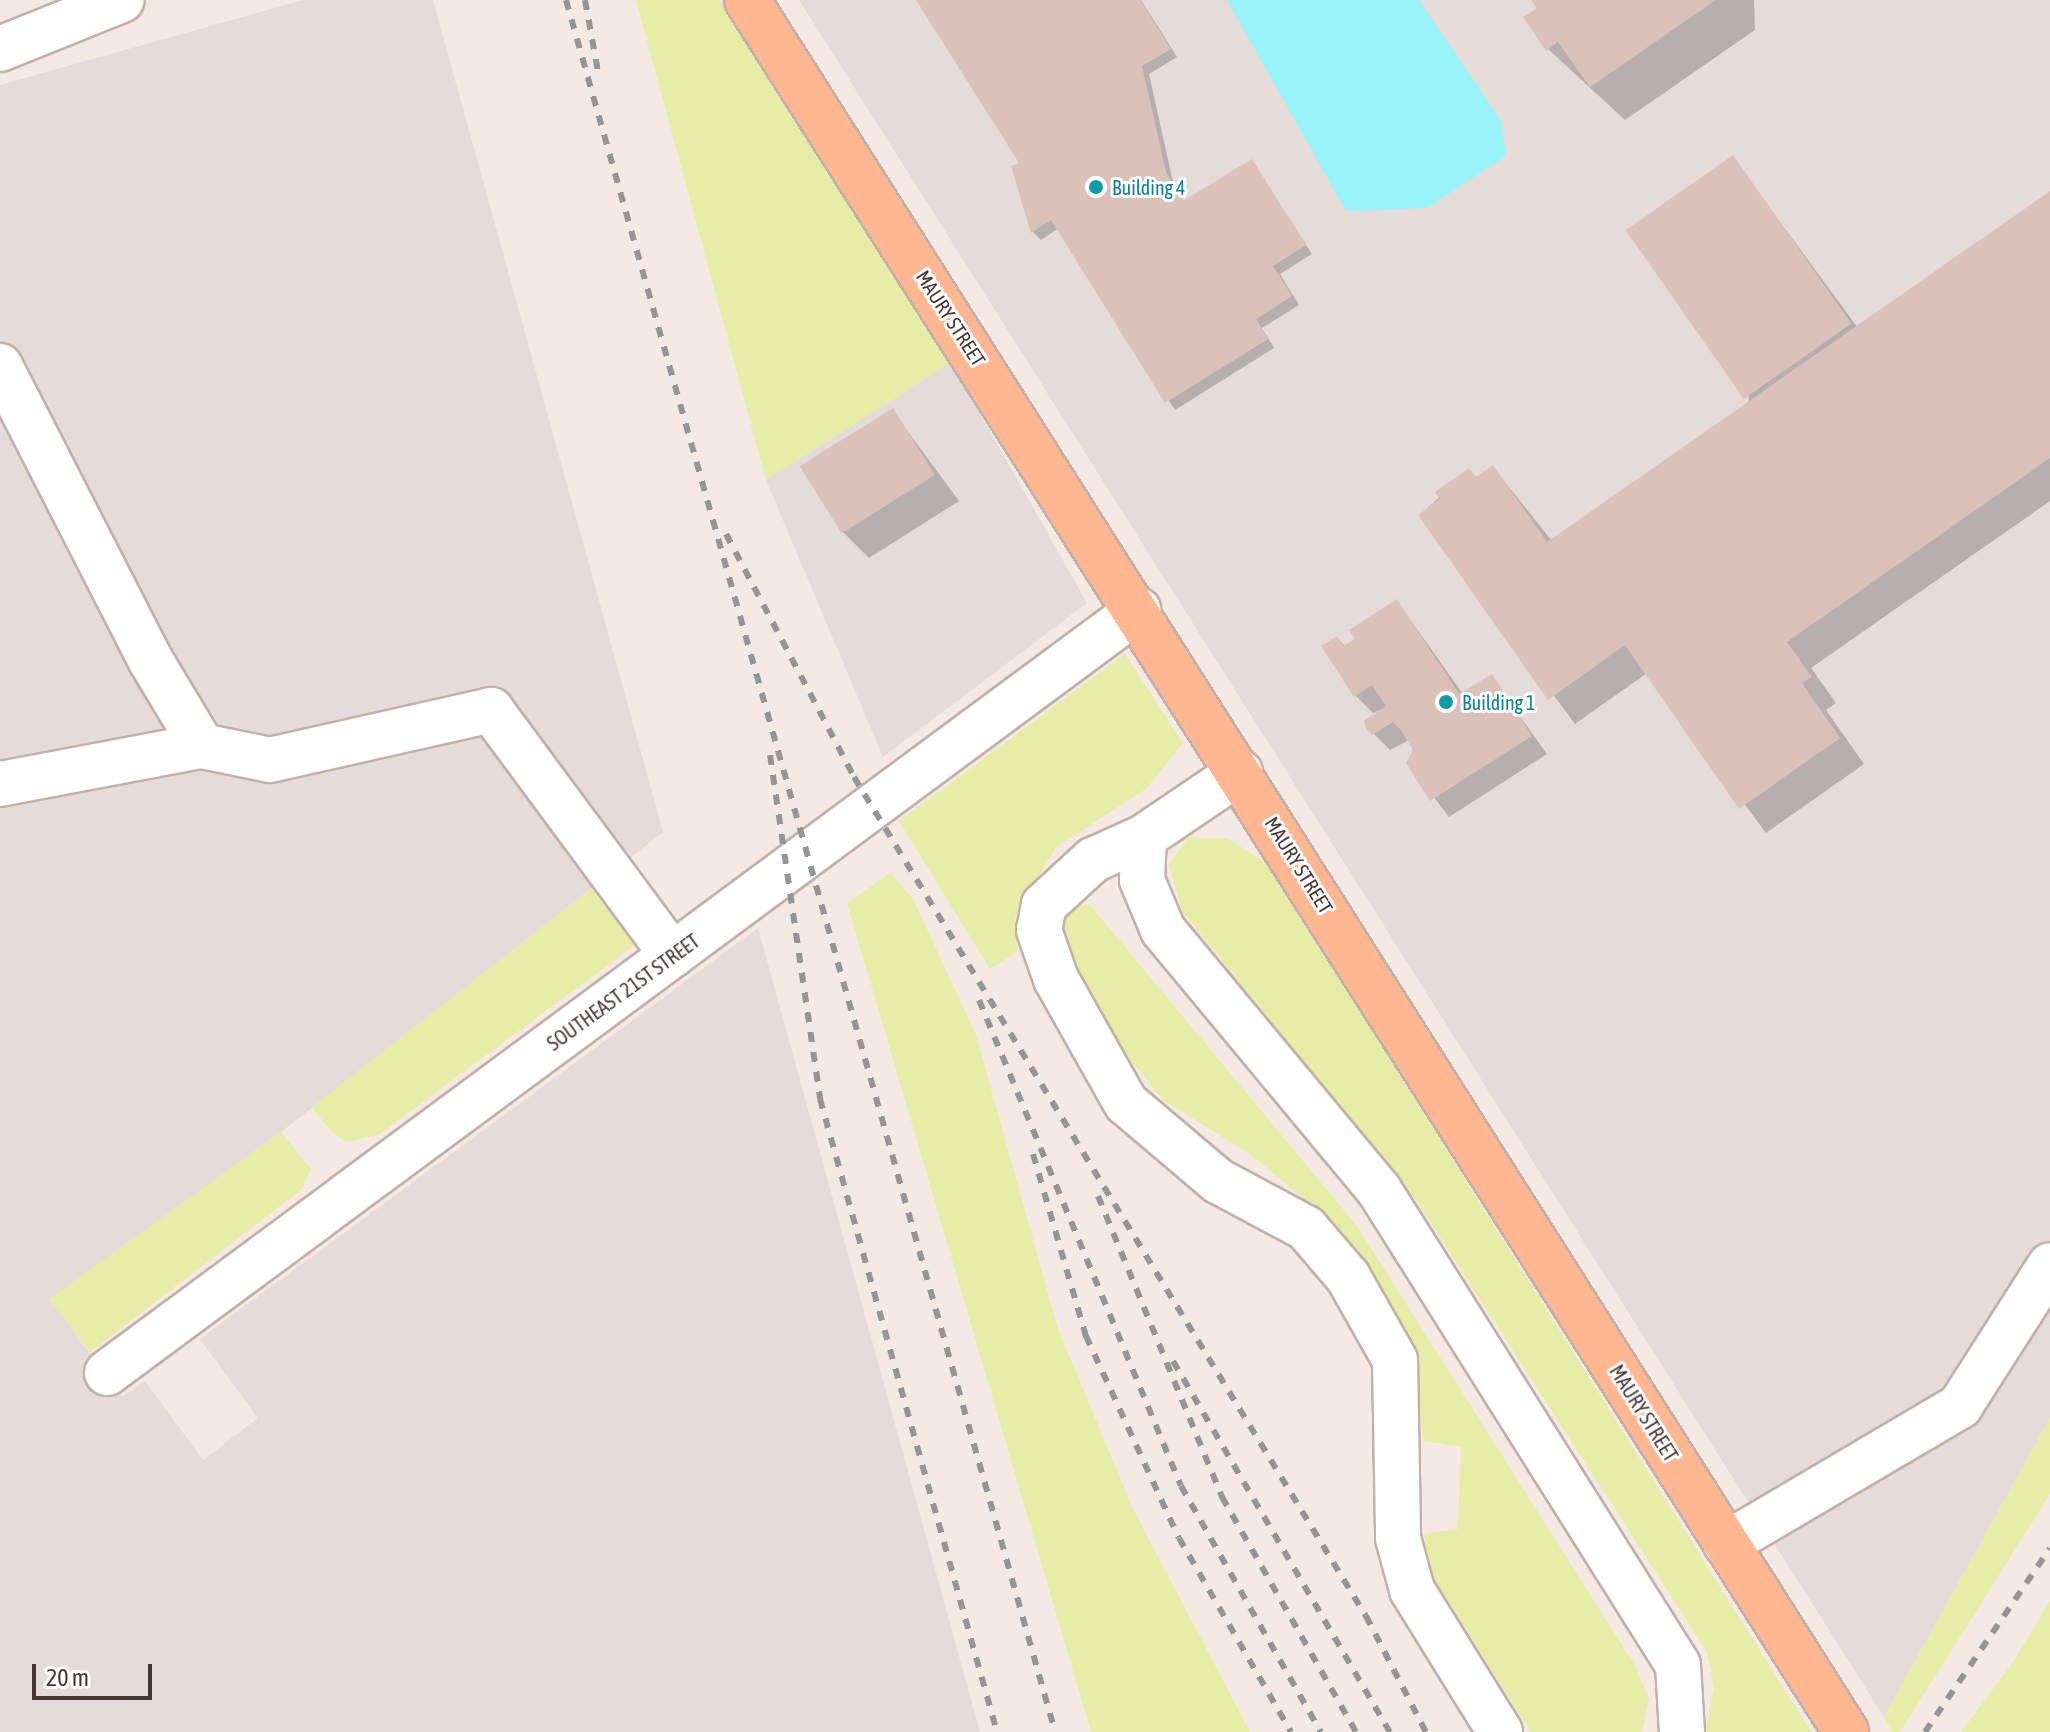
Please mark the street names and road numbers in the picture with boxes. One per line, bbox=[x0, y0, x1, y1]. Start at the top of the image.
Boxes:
street label: MAURY STREET bbox=[911, 266, 991, 370]
street label: MAURY STREET bbox=[1260, 812, 1338, 918]
street label: SOUTHEAST 21ST STREET bbox=[542, 929, 704, 1055]
street label: MAURY STREET bbox=[1605, 1360, 1683, 1466]

